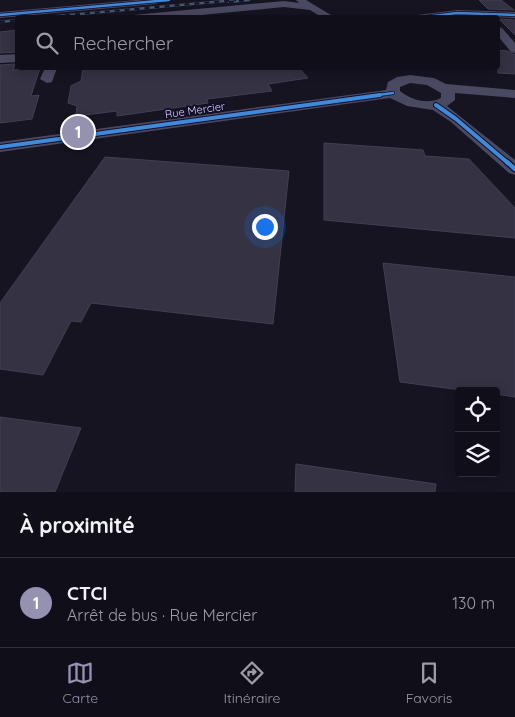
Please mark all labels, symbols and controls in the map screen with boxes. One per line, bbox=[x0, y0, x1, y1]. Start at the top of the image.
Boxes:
search box bbox=[15, 15, 500, 70]
icon: search bbox=[33, 29, 61, 57]
text: Rechercher bbox=[73, 31, 173, 55]
street label: Rue Mercier bbox=[164, 99, 227, 121]
pin: 1 bbox=[62, 113, 94, 151]
your location bbox=[252, 214, 278, 240]
map controls bbox=[455, 387, 500, 477]
button: locate bbox=[455, 387, 500, 432]
button: layers bbox=[455, 432, 500, 477]
text: À proximité bbox=[20, 512, 135, 538]
text: CTCI bbox=[67, 581, 108, 605]
text: 1 bbox=[33, 593, 39, 613]
text: 130 m bbox=[452, 593, 495, 613]
text: Arrêt de bus · Rue Mercier bbox=[67, 605, 257, 625]
tab: Carte bbox=[63, 659, 98, 707]
tab: Itinéraire bbox=[223, 659, 280, 707]
tab: Favoris bbox=[406, 659, 452, 707]

